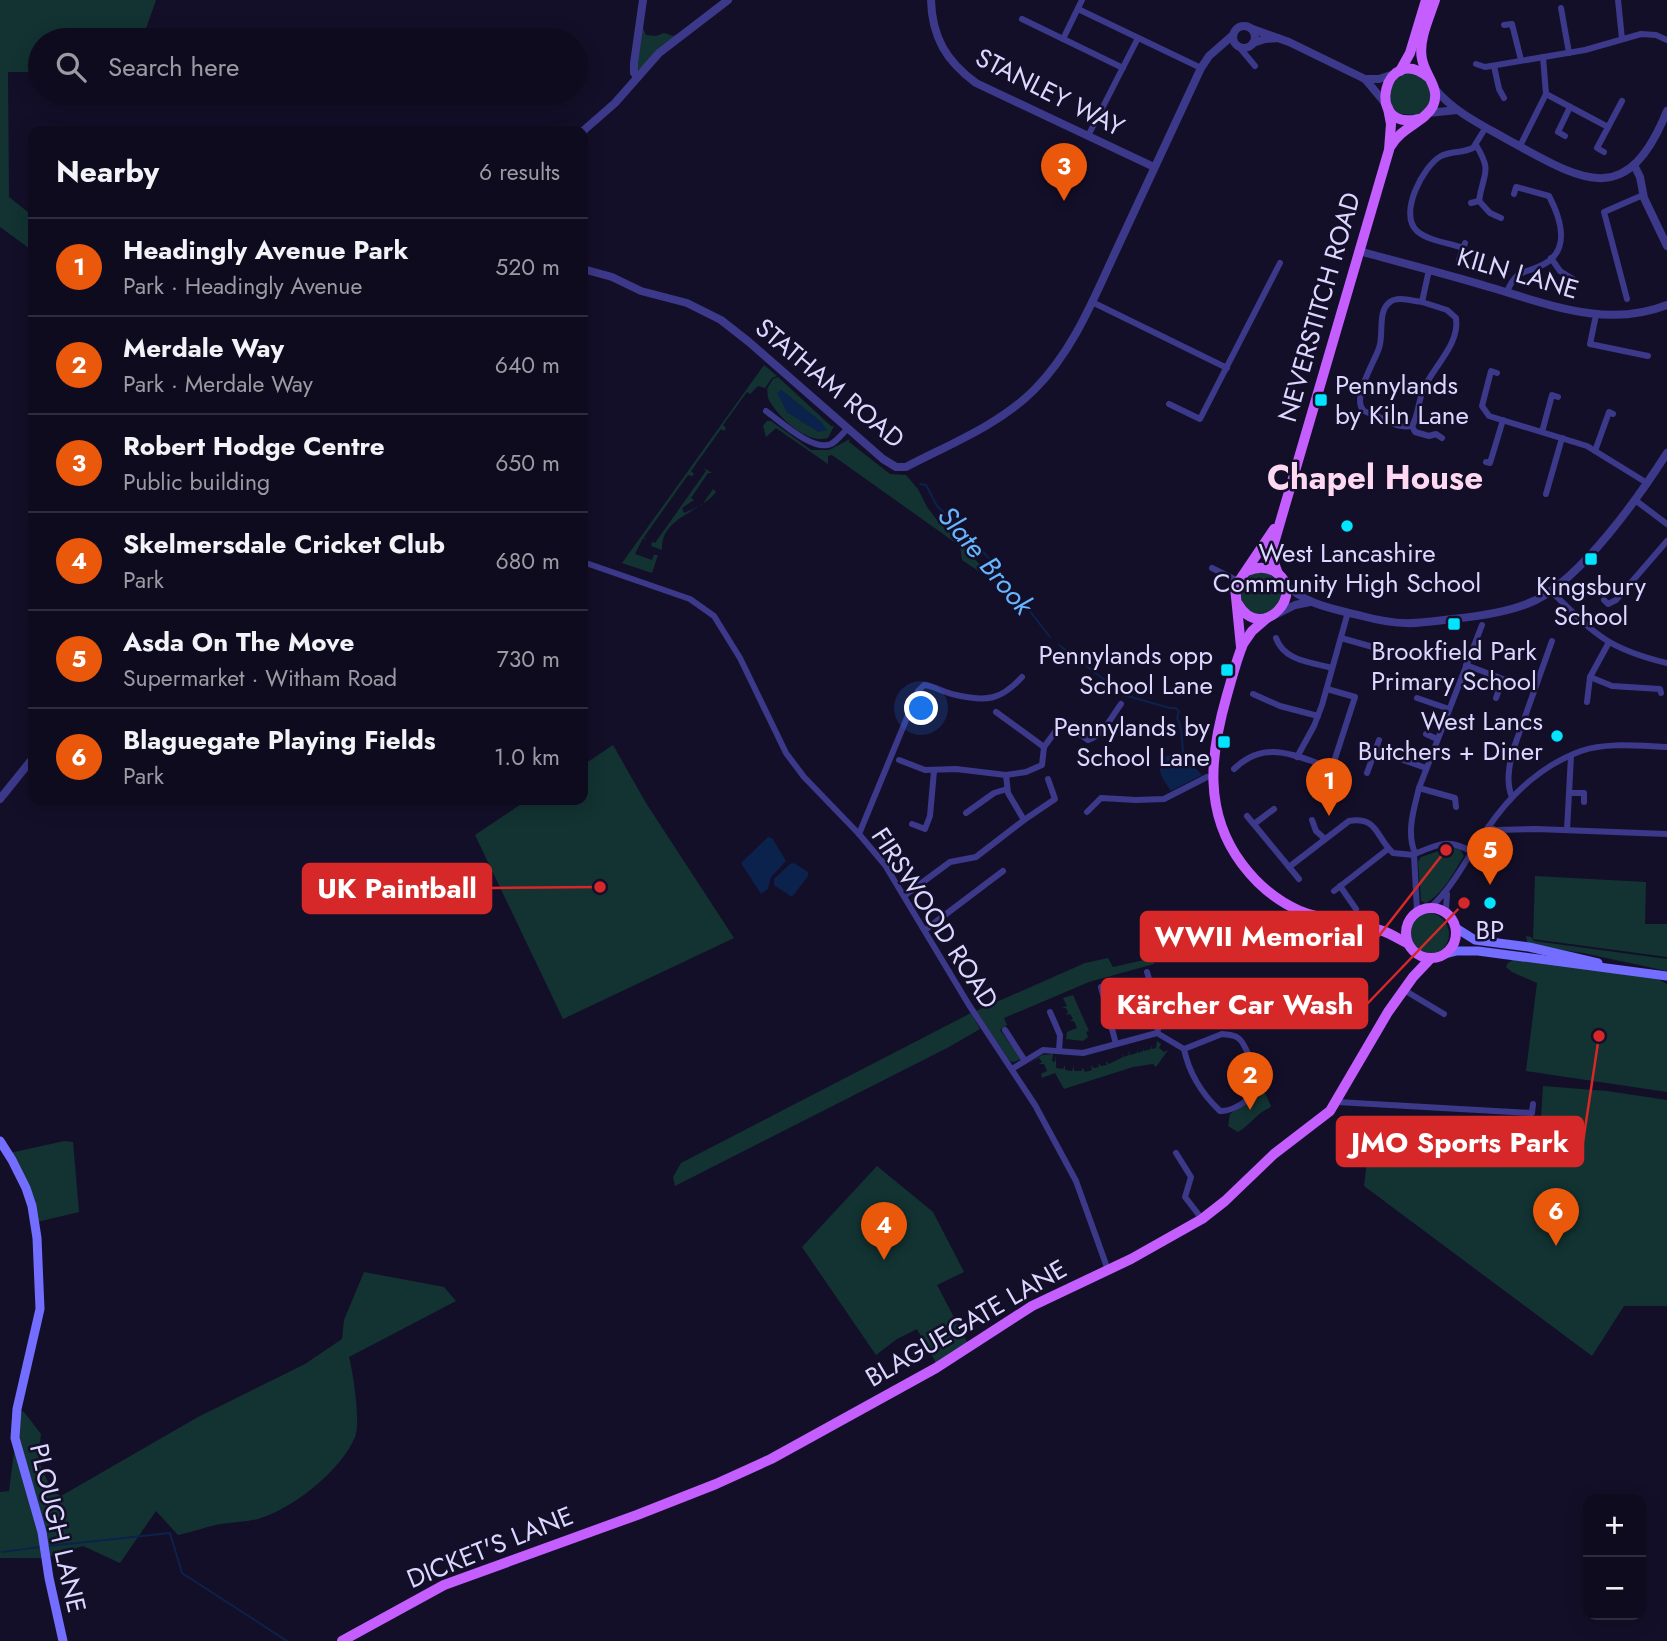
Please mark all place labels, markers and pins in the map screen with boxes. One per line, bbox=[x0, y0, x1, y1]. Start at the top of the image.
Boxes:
pin: 3 bbox=[1041, 143, 1087, 201]
place label: Pennylands by Kiln Lane bbox=[1335, 366, 1469, 434]
marker: Pennylands by Kiln Lane bbox=[1313, 392, 1329, 408]
marker: West Lancashire Community High School bbox=[1339, 518, 1355, 534]
place label: West Lancashire Community High School bbox=[1213, 534, 1481, 602]
marker: Kingsbury School bbox=[1583, 551, 1599, 567]
place label: Kingsbury School bbox=[1536, 567, 1647, 635]
marker: Brookfield Park Primary School bbox=[1446, 616, 1462, 632]
place label: Brookfield Park Primary School bbox=[1371, 632, 1537, 700]
place label: Pennylands opp School Lane bbox=[1038, 636, 1213, 704]
marker: Pennylands opp School Lane bbox=[1219, 662, 1235, 678]
place label: West Lancs Butchers + Diner bbox=[1358, 702, 1543, 770]
place label: Pennylands by School Lane bbox=[1053, 708, 1211, 776]
marker: West Lancs Butchers + Diner bbox=[1549, 728, 1565, 744]
marker: Pennylands by School Lane bbox=[1216, 734, 1232, 750]
pin: 1 bbox=[1306, 758, 1352, 816]
pin: 5 bbox=[1467, 827, 1513, 885]
callout: UK Paintball bbox=[303, 864, 491, 913]
marker: BP bbox=[1482, 895, 1498, 911]
place label: BP bbox=[1476, 911, 1504, 949]
callout: WWII Memorial bbox=[1141, 912, 1378, 961]
callout: Kärcher Car Wash bbox=[1102, 979, 1367, 1028]
pin: 2 bbox=[1227, 1052, 1273, 1110]
callout: JMO Sports Park bbox=[1337, 1117, 1583, 1166]
pin: 6 bbox=[1533, 1188, 1579, 1246]
pin: 4 bbox=[861, 1202, 907, 1260]

